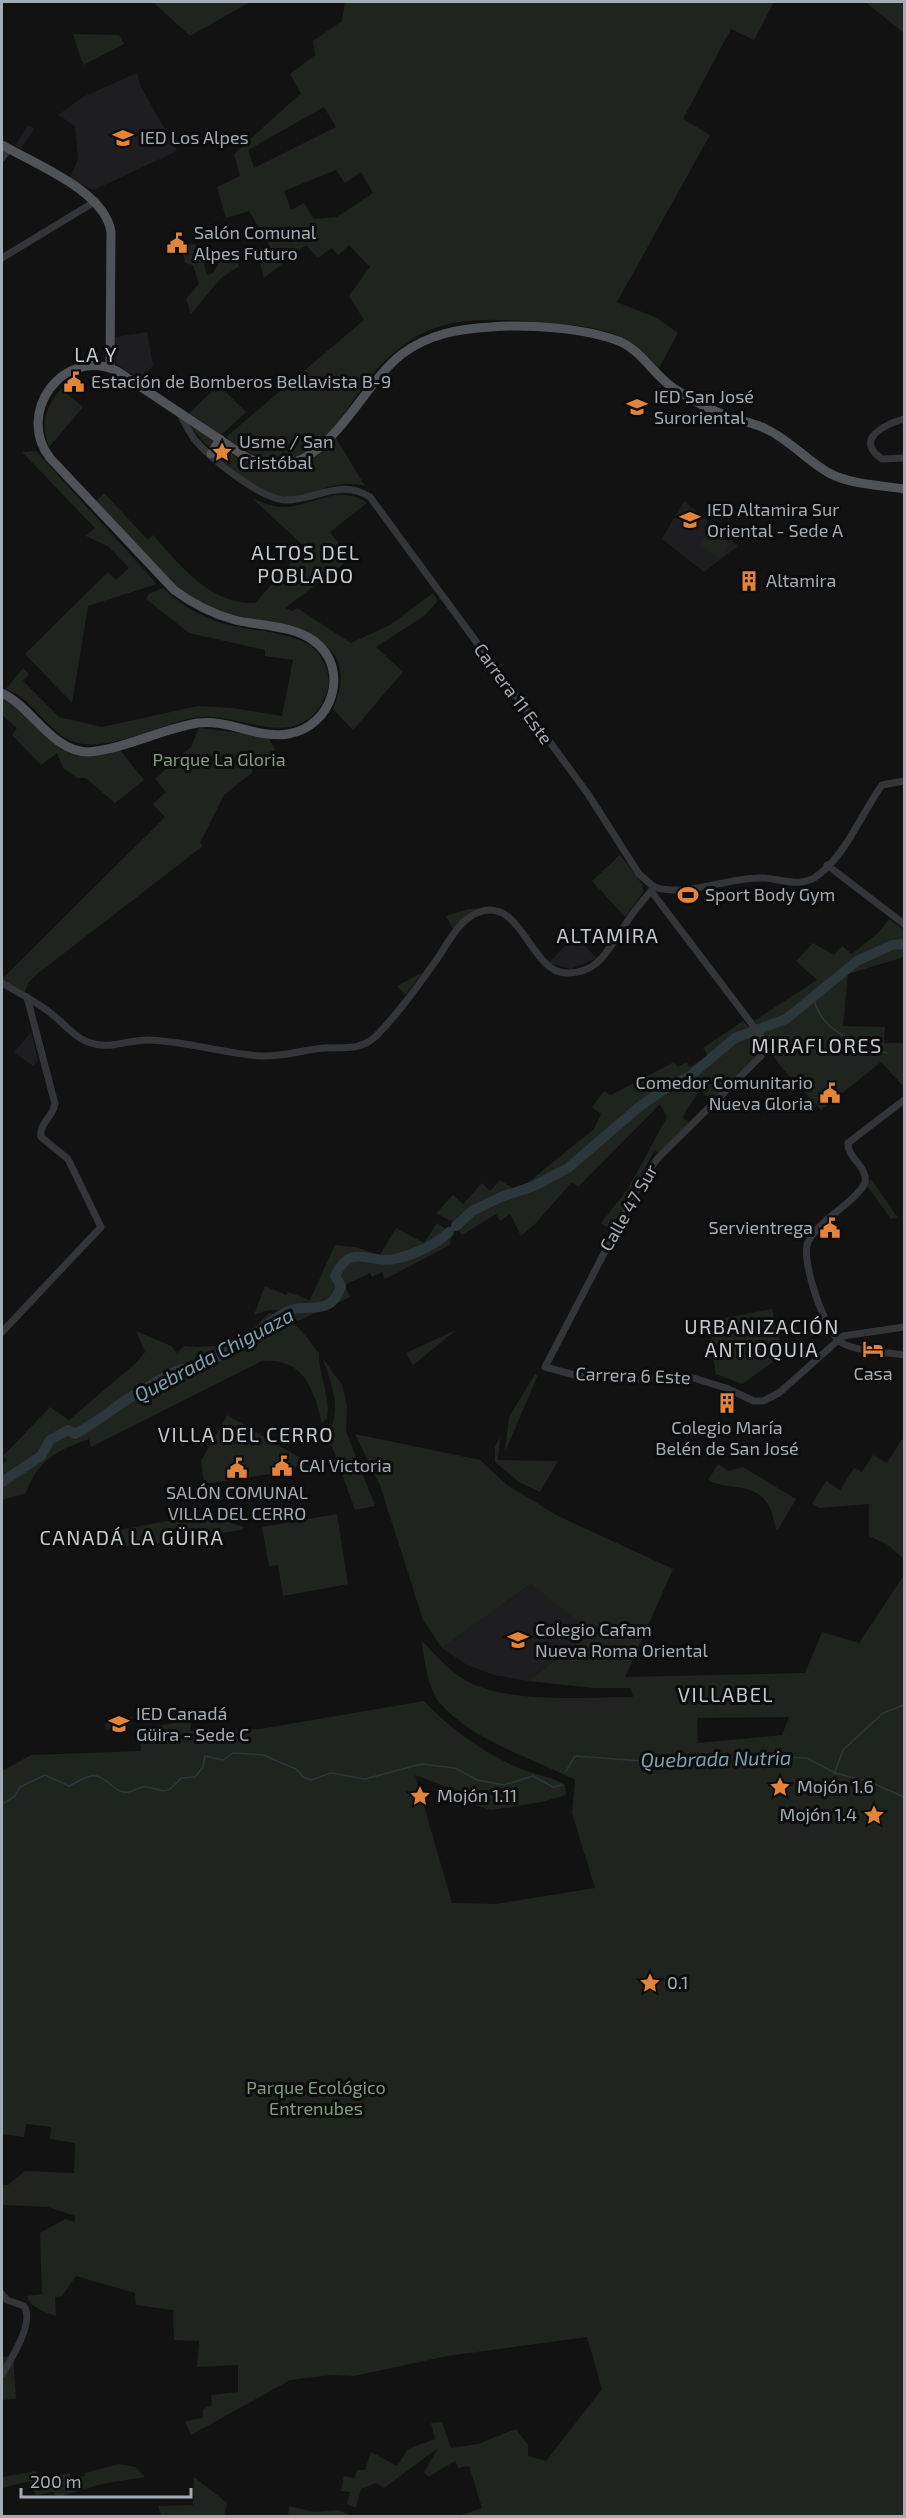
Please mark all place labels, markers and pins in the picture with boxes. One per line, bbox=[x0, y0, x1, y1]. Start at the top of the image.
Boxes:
school or university icon: IED Los Alpes bbox=[111, 126, 135, 150]
place label: IED Los Alpes bbox=[140, 126, 249, 148]
place label: Salón Comunal Alpes Futuro bbox=[194, 221, 317, 264]
public building icon: Salón Comunal Alpes Futuro bbox=[165, 231, 189, 255]
public building icon: Estación de Bomberos Bellavista B-9 bbox=[62, 370, 86, 394]
place label: Estación de Bomberos Bellavista B-9 bbox=[91, 370, 391, 392]
place label: IED San José Suroriental bbox=[654, 385, 754, 428]
school or university icon: IED San José Suroriental bbox=[625, 395, 649, 419]
place label: Usme / San Cristóbal bbox=[239, 430, 333, 473]
place icon: Usme / San Cristóbal bbox=[210, 440, 234, 464]
place label: IED Altamira Sur Oriental - Sede A bbox=[707, 498, 844, 541]
school or university icon: IED Altamira Sur Oriental - Sede A bbox=[678, 508, 702, 532]
building icon: Altamira bbox=[737, 569, 761, 593]
place label: Altamira bbox=[766, 569, 837, 591]
sports icon: Sport Body Gym bbox=[676, 883, 700, 907]
place label: Sport Body Gym bbox=[705, 883, 835, 905]
place label: Comedor Comunitario Nueva Gloria bbox=[636, 1071, 813, 1114]
public building icon: Comedor Comunitario Nueva Gloria bbox=[818, 1081, 842, 1105]
place label: Servientrega bbox=[709, 1216, 813, 1238]
public building icon: Servientrega bbox=[818, 1216, 842, 1240]
hotel icon: Casa bbox=[861, 1337, 885, 1361]
place label: Casa bbox=[853, 1362, 893, 1384]
building icon: Colegio María Belén de San José bbox=[715, 1391, 739, 1415]
place label: Colegio María Belén de San José bbox=[655, 1416, 799, 1459]
public building icon: CAI Victoria bbox=[270, 1454, 294, 1478]
place label: CAI Victoria bbox=[299, 1454, 392, 1476]
public building icon: SALÓN COMUNAL VILLA DEL CERRO bbox=[225, 1456, 249, 1480]
place label: SALÓN COMUNAL VILLA DEL CERRO bbox=[166, 1481, 308, 1524]
place label: Colegio Cafam Nueva Roma Oriental bbox=[535, 1618, 708, 1661]
school or university icon: Colegio Cafam Nueva Roma Oriental bbox=[506, 1628, 530, 1652]
place label: IED Canadá Güira - Sede C bbox=[136, 1702, 249, 1745]
school or university icon: IED Canadá Güira - Sede C bbox=[107, 1712, 131, 1736]
place icon: Mojón 1.6 bbox=[768, 1775, 792, 1799]
place label: Mojón 1.6 bbox=[797, 1775, 874, 1797]
place icon: Mojón 1.11 bbox=[408, 1784, 432, 1808]
place label: Mojón 1.11 bbox=[437, 1784, 517, 1806]
place label: Mojón 1.4 bbox=[780, 1803, 857, 1825]
place icon: Mojón 1.4 bbox=[862, 1803, 886, 1827]
place icon: 0.1 bbox=[638, 1971, 662, 1995]
place label: 0.1 bbox=[667, 1971, 688, 1993]

